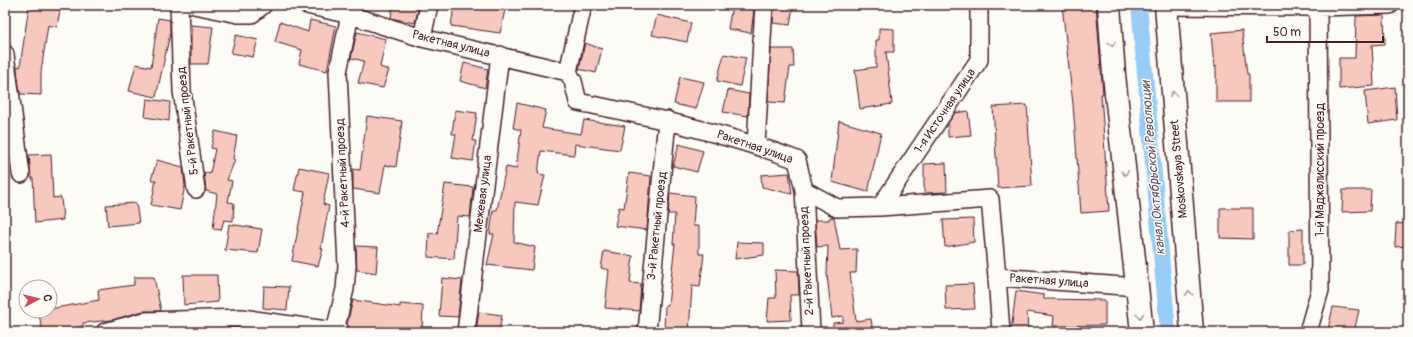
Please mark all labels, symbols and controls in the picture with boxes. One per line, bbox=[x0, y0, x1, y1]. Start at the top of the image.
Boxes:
scale bar bbox=[1267, 18, 1383, 44]
text: 50 m bbox=[1273, 25, 1301, 40]
street label: Ракетная улица bbox=[411, 27, 492, 61]
one-way arrow bbox=[1107, 41, 1116, 47]
street label: 5-й Ракетный проезд bbox=[174, 65, 202, 176]
street label: 1-я Источная улица bbox=[911, 65, 979, 156]
water label: канал Октябрьской Революции bbox=[1137, 78, 1169, 256]
one-way arrow bbox=[1169, 91, 1178, 97]
street label: 1-й Маджалисский проезд bbox=[1313, 102, 1328, 237]
street label: 4-й Ракетный проезд bbox=[333, 117, 353, 228]
street label: Moskovskaya Street bbox=[1167, 119, 1191, 219]
street label: Ракетная улица bbox=[715, 127, 795, 167]
street label: Межевая улица bbox=[471, 154, 495, 234]
street label: 3-й Ракетный проезд bbox=[644, 170, 670, 281]
one-way arrow bbox=[1120, 170, 1129, 176]
street label: 2-й Ракетный проезд bbox=[797, 205, 817, 316]
street label: Ракетная улица bbox=[1009, 271, 1090, 291]
north arrow bbox=[18, 279, 58, 319]
one-way arrow bbox=[1185, 290, 1194, 296]
text: С bbox=[41, 294, 54, 302]
one-way arrow bbox=[1136, 313, 1145, 319]

